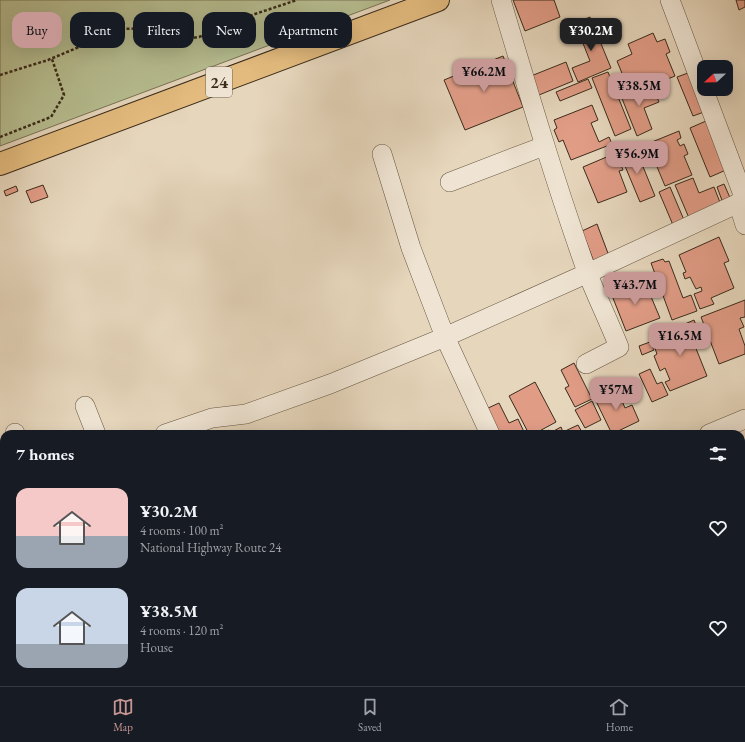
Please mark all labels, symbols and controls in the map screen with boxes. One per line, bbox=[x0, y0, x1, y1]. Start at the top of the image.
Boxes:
chip: Buy bbox=[12, 12, 62, 48]
chip: Rent bbox=[70, 12, 125, 48]
chip: Filters bbox=[133, 12, 194, 48]
chip: New bbox=[202, 12, 256, 48]
chip: Apartment bbox=[264, 12, 352, 48]
pin: ¥30.2M bbox=[558, 18, 624, 52]
text: ¥30.2M bbox=[569, 22, 613, 39]
pin: ¥66.2M bbox=[451, 59, 517, 93]
north arrow bbox=[697, 60, 733, 96]
map controls bbox=[697, 60, 733, 96]
text: ¥66.2M bbox=[462, 63, 506, 80]
road number: 24 bbox=[206, 67, 232, 97]
pin: ¥38.5M bbox=[606, 73, 672, 107]
text: ¥38.5M bbox=[617, 77, 661, 94]
pin: ¥56.9M bbox=[604, 141, 670, 175]
text: ¥56.9M bbox=[615, 145, 659, 162]
pin: ¥43.7M bbox=[602, 272, 668, 306]
text: ¥43.7M bbox=[613, 276, 657, 293]
pin: ¥16.5M bbox=[647, 323, 713, 357]
text: ¥16.5M bbox=[658, 327, 702, 344]
pin: ¥57M bbox=[592, 377, 640, 411]
text: ¥57M bbox=[599, 381, 633, 398]
text: 7 homes bbox=[16, 443, 74, 465]
icon: filters bbox=[707, 443, 729, 465]
text: ¥30.2M bbox=[140, 500, 198, 522]
icon: home bbox=[48, 504, 96, 552]
icon: heart bbox=[707, 517, 729, 539]
text: 4 rooms · 100 m² bbox=[140, 522, 224, 539]
text: National Highway Route 24 bbox=[140, 539, 282, 556]
text: ¥38.5M bbox=[140, 600, 198, 622]
icon: home bbox=[48, 604, 96, 652]
icon: heart bbox=[707, 617, 729, 639]
text: 4 rooms · 120 m² bbox=[140, 622, 224, 639]
text: House bbox=[140, 639, 173, 656]
tab: Map bbox=[112, 696, 134, 734]
tab: Saved bbox=[358, 696, 382, 734]
tab: Home bbox=[606, 696, 633, 734]

